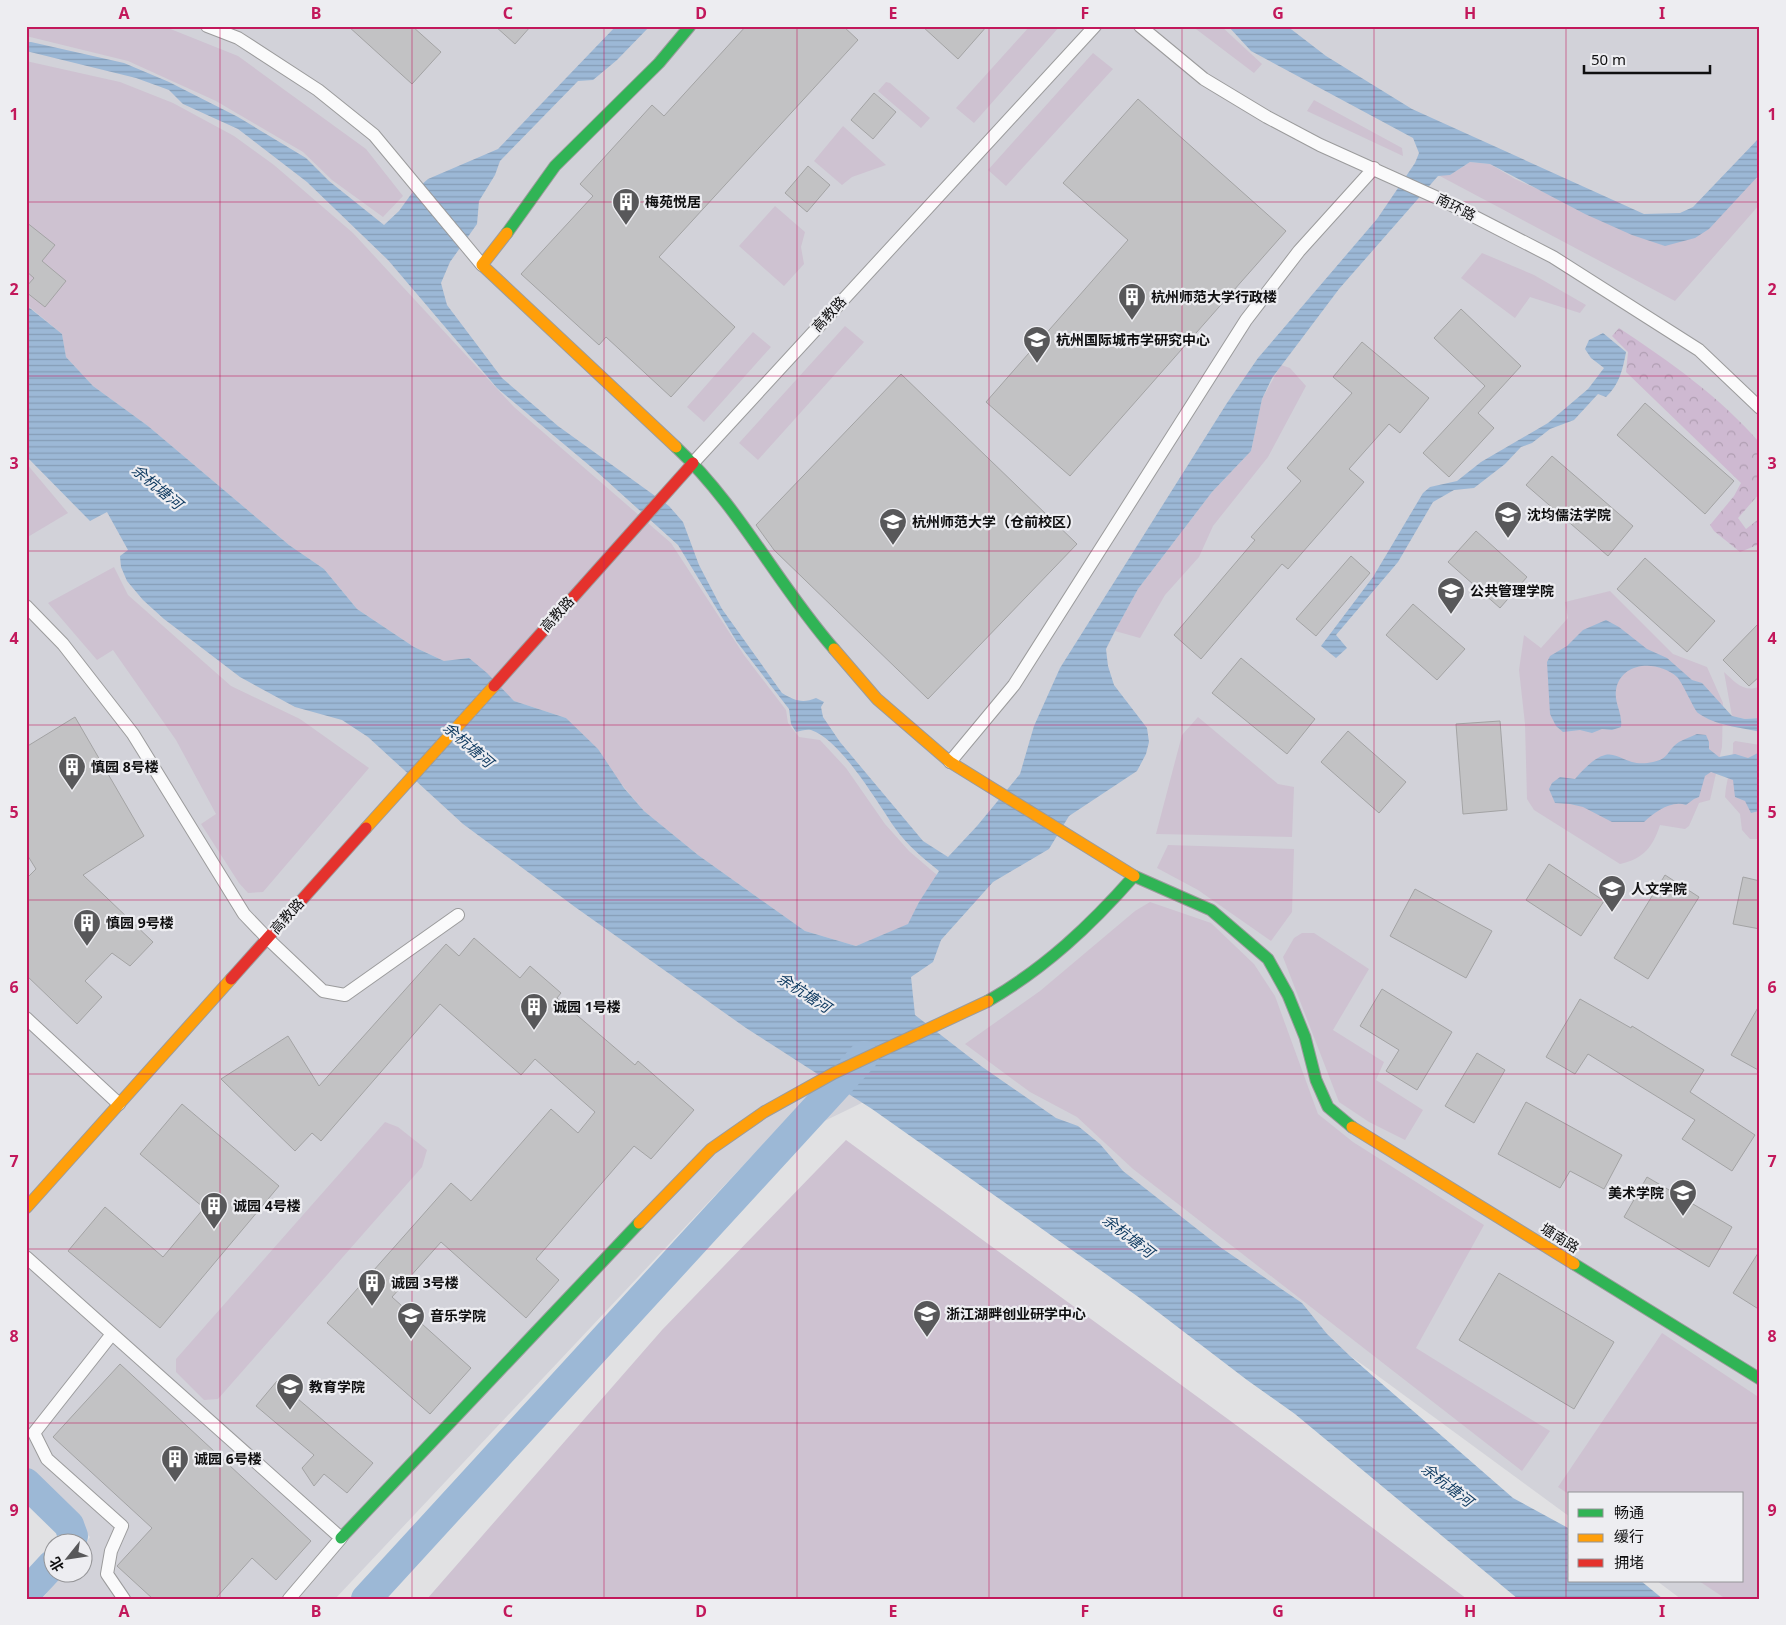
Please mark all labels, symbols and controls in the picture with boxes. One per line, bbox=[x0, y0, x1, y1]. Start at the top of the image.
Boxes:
text: A bbox=[118, 2, 130, 24]
text: B bbox=[311, 2, 321, 24]
text: C bbox=[503, 2, 513, 24]
text: D bbox=[695, 2, 707, 24]
text: E bbox=[889, 2, 898, 24]
text: F bbox=[1081, 2, 1089, 24]
text: G bbox=[1272, 2, 1284, 24]
text: H bbox=[1464, 2, 1476, 24]
text: I bbox=[1659, 2, 1665, 24]
scale bar bbox=[1584, 42, 1710, 74]
text: 50 m bbox=[1591, 49, 1626, 69]
text: 1 bbox=[9, 103, 19, 125]
text: 1 bbox=[1767, 103, 1777, 125]
building icon: 梅苑悦居 bbox=[611, 187, 641, 226]
street label: 南环路 bbox=[1433, 189, 1479, 225]
place label: 梅苑悦居 bbox=[645, 192, 701, 211]
text: 2 bbox=[9, 278, 19, 300]
text: 2 bbox=[1767, 278, 1777, 300]
building icon: 杭州师范大学行政楼 bbox=[1117, 282, 1147, 321]
place label: 杭州师范大学行政楼 bbox=[1151, 287, 1277, 306]
street label: 高教路 bbox=[807, 292, 850, 335]
school or university icon: 杭州国际城市学研究中心 bbox=[1022, 325, 1052, 364]
place label: 杭州国际城市学研究中心 bbox=[1056, 330, 1210, 349]
text: 3 bbox=[9, 452, 19, 474]
text: 3 bbox=[1767, 452, 1777, 474]
water label: 余杭塘河 bbox=[128, 459, 189, 515]
school or university icon: 沈均儒法学院 bbox=[1493, 500, 1523, 539]
place label: 沈均儒法学院 bbox=[1527, 505, 1611, 524]
school or university icon: 杭州师范大学（仓前校区） bbox=[878, 507, 908, 546]
place label: 杭州师范大学（仓前校区） bbox=[912, 512, 1080, 531]
school or university icon: 公共管理学院 bbox=[1436, 576, 1466, 615]
place label: 公共管理学院 bbox=[1470, 581, 1554, 600]
street label: 高教路 bbox=[536, 592, 578, 636]
text: 4 bbox=[9, 627, 19, 649]
text: 4 bbox=[1767, 627, 1777, 649]
water label: 余杭塘河 bbox=[439, 717, 500, 773]
building icon: 慎园 8号楼 bbox=[57, 752, 87, 791]
place label: 慎园 8号楼 bbox=[91, 757, 159, 776]
text: 5 bbox=[9, 801, 19, 823]
text: 5 bbox=[1767, 801, 1777, 823]
school or university icon: 人文学院 bbox=[1597, 874, 1627, 913]
place label: 人文学院 bbox=[1631, 879, 1687, 898]
street label: 高教路 bbox=[266, 894, 308, 938]
building icon: 慎园 9号楼 bbox=[72, 908, 102, 947]
place label: 慎园 9号楼 bbox=[106, 913, 174, 932]
water label: 余杭塘河 bbox=[774, 967, 838, 1019]
text: 6 bbox=[9, 976, 19, 998]
text: 6 bbox=[1767, 976, 1777, 998]
building icon: 诚园 1号楼 bbox=[519, 992, 549, 1031]
place label: 诚园 1号楼 bbox=[553, 997, 621, 1016]
text: 7 bbox=[9, 1150, 19, 1172]
text: 7 bbox=[1767, 1150, 1777, 1172]
school or university icon: 美术学院 bbox=[1668, 1178, 1698, 1217]
place label: 美术学院 bbox=[1608, 1183, 1664, 1202]
building icon: 诚园 4号楼 bbox=[199, 1191, 229, 1230]
place label: 诚园 4号楼 bbox=[233, 1196, 301, 1215]
water label: 余杭塘河 bbox=[1099, 1209, 1161, 1263]
street label: 塘南路 bbox=[1537, 1218, 1583, 1257]
building icon: 诚园 3号楼 bbox=[357, 1268, 387, 1307]
place label: 诚园 3号楼 bbox=[391, 1273, 459, 1292]
school or university icon: 浙江湖畔创业研学中心 bbox=[912, 1299, 942, 1338]
school or university icon: 音乐学院 bbox=[396, 1301, 426, 1340]
place label: 浙江湖畔创业研学中心 bbox=[946, 1304, 1086, 1323]
place label: 音乐学院 bbox=[430, 1306, 486, 1325]
text: 8 bbox=[9, 1325, 19, 1347]
text: 8 bbox=[1767, 1325, 1777, 1347]
school or university icon: 教育学院 bbox=[275, 1372, 305, 1411]
place label: 教育学院 bbox=[309, 1377, 365, 1396]
building icon: 诚园 6号楼 bbox=[160, 1444, 190, 1483]
place label: 诚园 6号楼 bbox=[194, 1449, 262, 1468]
water label: 余杭塘河 bbox=[1418, 1458, 1480, 1512]
legend bbox=[1568, 1492, 1744, 1582]
text: 9 bbox=[9, 1499, 19, 1521]
text: 9 bbox=[1767, 1499, 1777, 1521]
text: 畅通 bbox=[1614, 1502, 1644, 1522]
text: 缓行 bbox=[1614, 1526, 1644, 1546]
north arrow bbox=[42, 1532, 92, 1582]
text: 拥堵 bbox=[1614, 1552, 1644, 1572]
text: 北 bbox=[45, 1554, 68, 1576]
text: A bbox=[118, 1600, 130, 1622]
text: B bbox=[311, 1600, 321, 1622]
text: C bbox=[503, 1600, 513, 1622]
text: D bbox=[695, 1600, 707, 1622]
text: E bbox=[889, 1600, 898, 1622]
text: F bbox=[1081, 1600, 1089, 1622]
text: G bbox=[1272, 1600, 1284, 1622]
text: H bbox=[1464, 1600, 1476, 1622]
text: I bbox=[1659, 1600, 1665, 1622]

